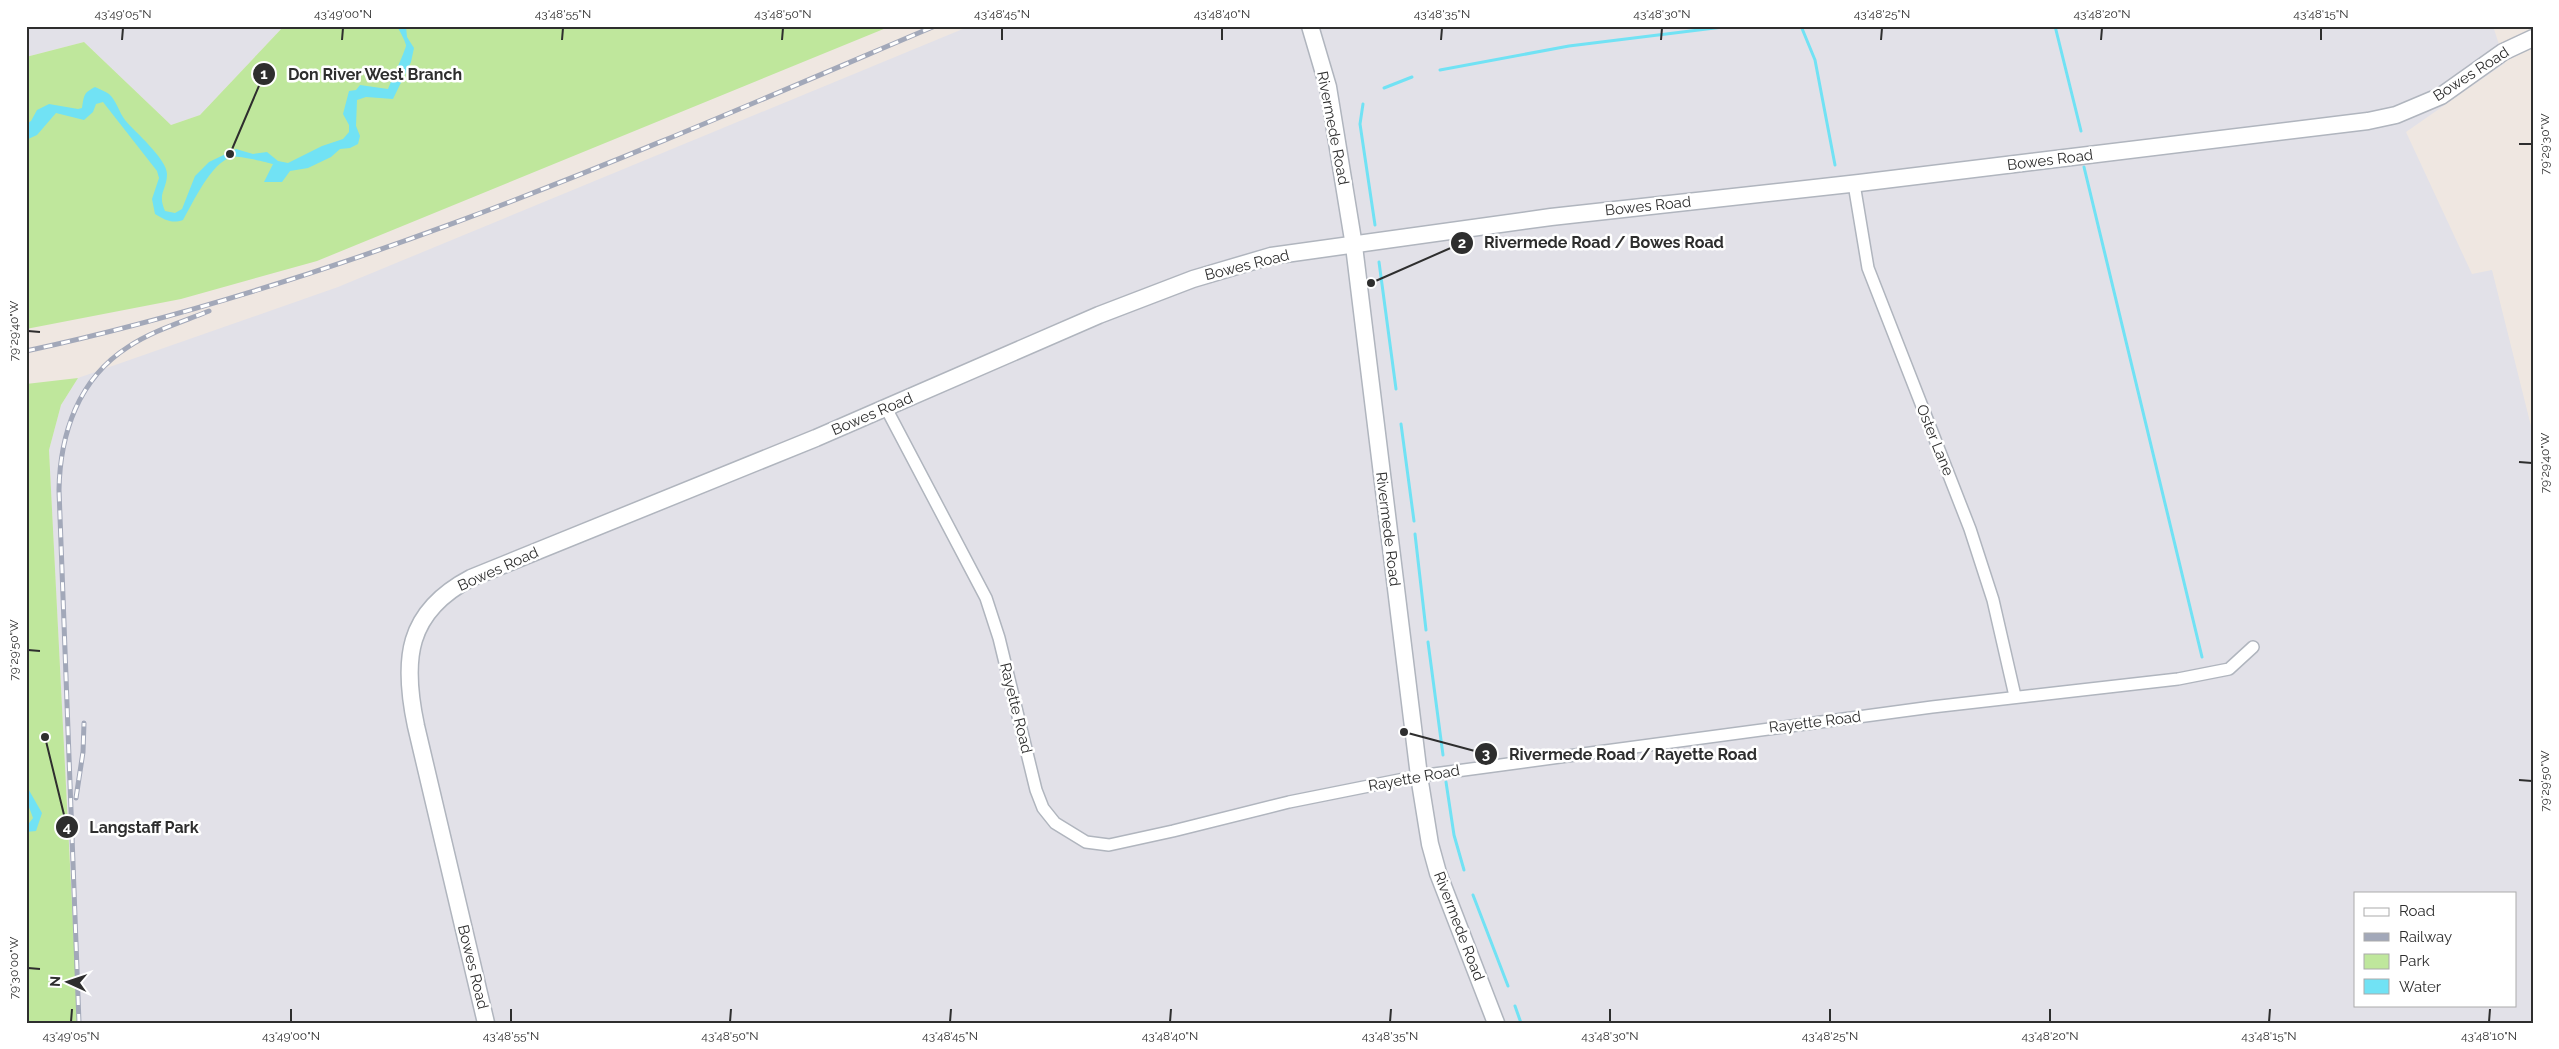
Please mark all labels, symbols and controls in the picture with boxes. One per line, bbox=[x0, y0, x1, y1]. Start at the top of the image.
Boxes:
text: 43°49'05"N bbox=[94, 7, 152, 21]
text: 43°49'00"N bbox=[314, 7, 372, 21]
text: 43°48'55"N bbox=[535, 7, 591, 21]
text: 43°48'50"N bbox=[754, 7, 812, 21]
text: 43°48'45"N bbox=[974, 7, 1030, 21]
text: 43°48'40"N bbox=[1194, 7, 1250, 21]
text: 43°48'35"N bbox=[1414, 7, 1470, 21]
text: 43°48'30"N bbox=[1633, 7, 1691, 21]
text: 43°48'25"N bbox=[1854, 7, 1910, 21]
text: 43°48'20"N bbox=[2073, 7, 2131, 21]
text: 43°48'15"N bbox=[2293, 7, 2349, 21]
street label: Bowes Road bbox=[2430, 43, 2512, 105]
callout: Don River West Branch bbox=[252, 59, 472, 90]
text: 1 bbox=[260, 65, 268, 83]
text: Don River West Branch bbox=[288, 65, 462, 84]
street label: Rivermede Road bbox=[1313, 70, 1353, 186]
text: 79°29'30"W bbox=[2538, 113, 2552, 175]
street label: Bowes Road bbox=[2006, 146, 2094, 174]
street label: Bowes Road bbox=[1604, 193, 1692, 219]
callout: Rivermede Road / Bowes Road bbox=[1449, 227, 1734, 258]
text: Rivermede Road / Bowes Road bbox=[1484, 233, 1724, 252]
text: 2 bbox=[1458, 234, 1466, 252]
street label: Bowes Road bbox=[1203, 246, 1291, 284]
text: 79°29'40"W bbox=[7, 300, 21, 361]
street label: Bowes Road bbox=[829, 389, 915, 439]
street label: Oster Lane bbox=[1913, 402, 1958, 479]
text: 79°29'40"W bbox=[2538, 432, 2552, 493]
street label: Rivermede Road bbox=[1372, 471, 1404, 587]
street label: Bowes Road bbox=[455, 543, 541, 595]
text: 79°29'50"W bbox=[7, 619, 21, 681]
street label: Rayette Road bbox=[996, 661, 1036, 755]
street label: Rayette Road bbox=[1768, 707, 1862, 737]
callout: Rivermede Road / Rayette Road bbox=[1474, 739, 1767, 770]
text: 3 bbox=[1482, 745, 1490, 763]
text: Rivermede Road / Rayette Road bbox=[1509, 745, 1757, 764]
text: 79°29'50"W bbox=[2538, 750, 2552, 812]
street label: Rayette Road bbox=[1367, 761, 1461, 795]
callout: Langstaff Park bbox=[54, 811, 209, 842]
text: 4 bbox=[63, 818, 72, 836]
text: Langstaff Park bbox=[89, 818, 199, 837]
street label: Rivermede Road bbox=[1430, 869, 1488, 983]
legend bbox=[2354, 892, 2516, 1006]
text: Road bbox=[2399, 902, 2435, 920]
street label: Bowes Road bbox=[454, 923, 492, 1011]
text: Railway bbox=[2399, 928, 2452, 946]
text: 79°30'00"W bbox=[7, 936, 21, 999]
text: Park bbox=[2399, 952, 2430, 970]
north arrow bbox=[42, 956, 92, 1006]
text: N bbox=[47, 976, 63, 987]
text: Water bbox=[2399, 978, 2442, 996]
text: 43°49'05"N bbox=[42, 1029, 100, 1043]
text: 43°49'00"N bbox=[262, 1029, 320, 1043]
text: 43°48'55"N bbox=[483, 1029, 539, 1043]
text: 43°48'50"N bbox=[701, 1029, 759, 1043]
text: 43°48'45"N bbox=[922, 1029, 978, 1043]
text: 43°48'40"N bbox=[1142, 1029, 1198, 1043]
text: 43°48'35"N bbox=[1362, 1029, 1418, 1043]
text: 43°48'30"N bbox=[1581, 1029, 1639, 1043]
text: 43°48'25"N bbox=[1802, 1029, 1858, 1043]
text: 43°48'20"N bbox=[2021, 1029, 2079, 1043]
text: 43°48'15"N bbox=[2241, 1029, 2297, 1043]
text: 43°48'10"N bbox=[2461, 1029, 2517, 1043]

